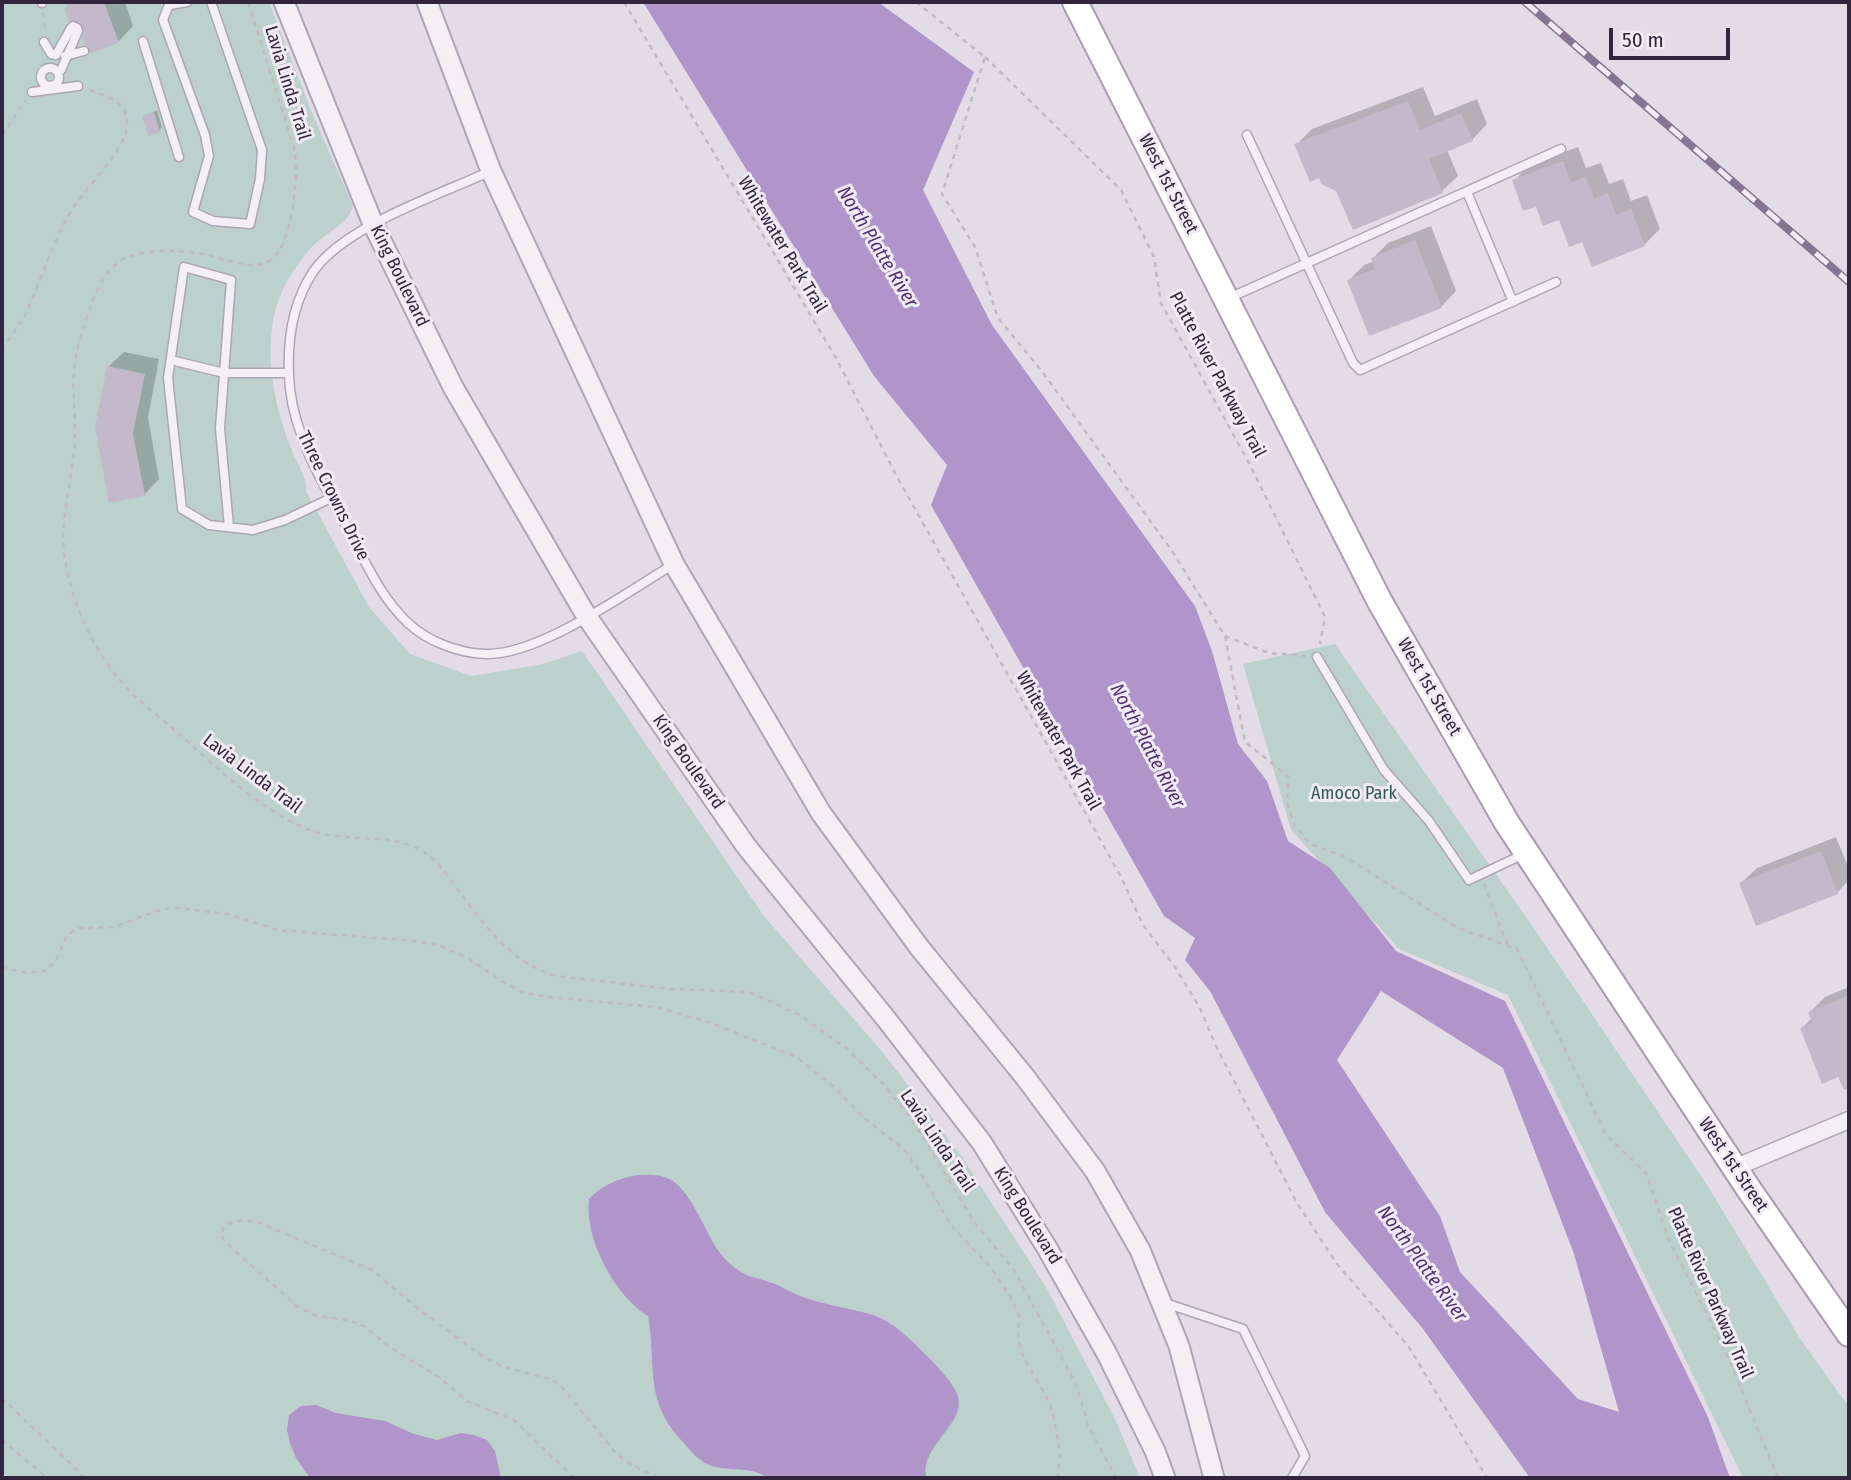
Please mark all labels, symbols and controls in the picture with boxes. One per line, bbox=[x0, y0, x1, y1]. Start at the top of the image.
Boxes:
scale bar bbox=[1613, 14, 1734, 58]
street label: Lavia Linda Trail bbox=[259, 23, 315, 143]
text: 50 m bbox=[1622, 27, 1664, 53]
street label: West 1st Street bbox=[1134, 131, 1202, 237]
street label: Whitewater Park Trail bbox=[733, 173, 831, 317]
water label: North Platte River bbox=[832, 182, 922, 312]
street label: King Boulevard bbox=[365, 222, 433, 330]
street label: Platte River Parkway Trail bbox=[1164, 288, 1270, 462]
street label: Three Crowns Drive bbox=[292, 428, 374, 564]
street label: West 1st Street bbox=[1392, 634, 1466, 740]
street label: Whitewater Park Trail bbox=[1011, 668, 1105, 814]
water label: North Platte River bbox=[1105, 680, 1189, 812]
street label: King Boulevard bbox=[647, 711, 729, 813]
street label: Lavia Linda Trail bbox=[198, 730, 306, 818]
park label: Amoco Park bbox=[1311, 783, 1397, 805]
street label: Lavia Linda Trail bbox=[895, 1086, 979, 1196]
street label: West 1st Street bbox=[1694, 1114, 1772, 1216]
street label: King Boulevard bbox=[989, 1163, 1065, 1269]
water label: North Platte River bbox=[1372, 1202, 1472, 1326]
street label: Platte River Parkway Trail bbox=[1663, 1204, 1757, 1382]

